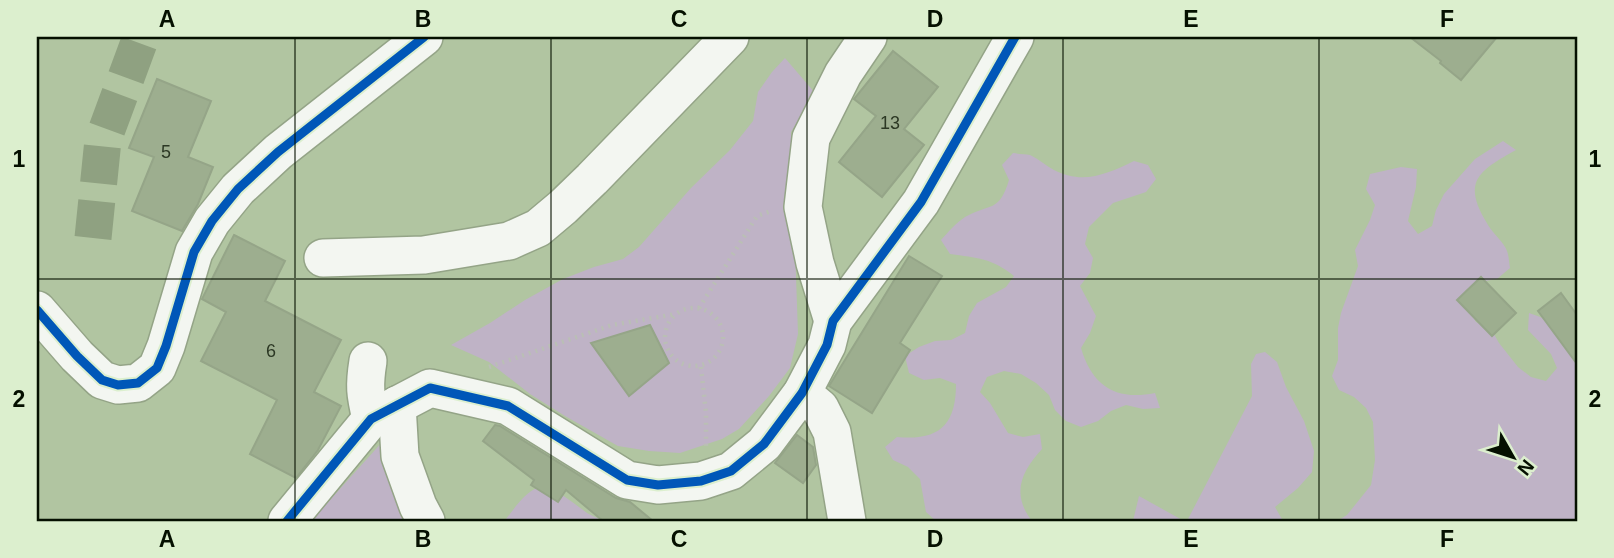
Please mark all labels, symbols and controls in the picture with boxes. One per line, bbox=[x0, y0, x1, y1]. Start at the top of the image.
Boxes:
text: A bbox=[159, 6, 175, 32]
text: B bbox=[415, 6, 431, 32]
text: C bbox=[671, 6, 687, 32]
text: D bbox=[927, 6, 943, 32]
text: E bbox=[1183, 6, 1199, 32]
text: F bbox=[1440, 6, 1454, 32]
house number: 13 bbox=[880, 113, 900, 133]
house number: 5 bbox=[161, 142, 171, 162]
text: 1 bbox=[13, 146, 26, 172]
text: 1 bbox=[1589, 146, 1602, 172]
house number: 6 bbox=[266, 341, 276, 361]
text: 2 bbox=[13, 386, 25, 412]
text: 2 bbox=[1589, 386, 1601, 412]
north arrow bbox=[1478, 421, 1548, 491]
text: N bbox=[1513, 455, 1538, 479]
text: A bbox=[159, 526, 175, 552]
text: B bbox=[415, 526, 431, 552]
text: C bbox=[671, 526, 687, 552]
text: D bbox=[927, 526, 943, 552]
text: E bbox=[1183, 526, 1199, 552]
text: F bbox=[1440, 526, 1454, 552]

